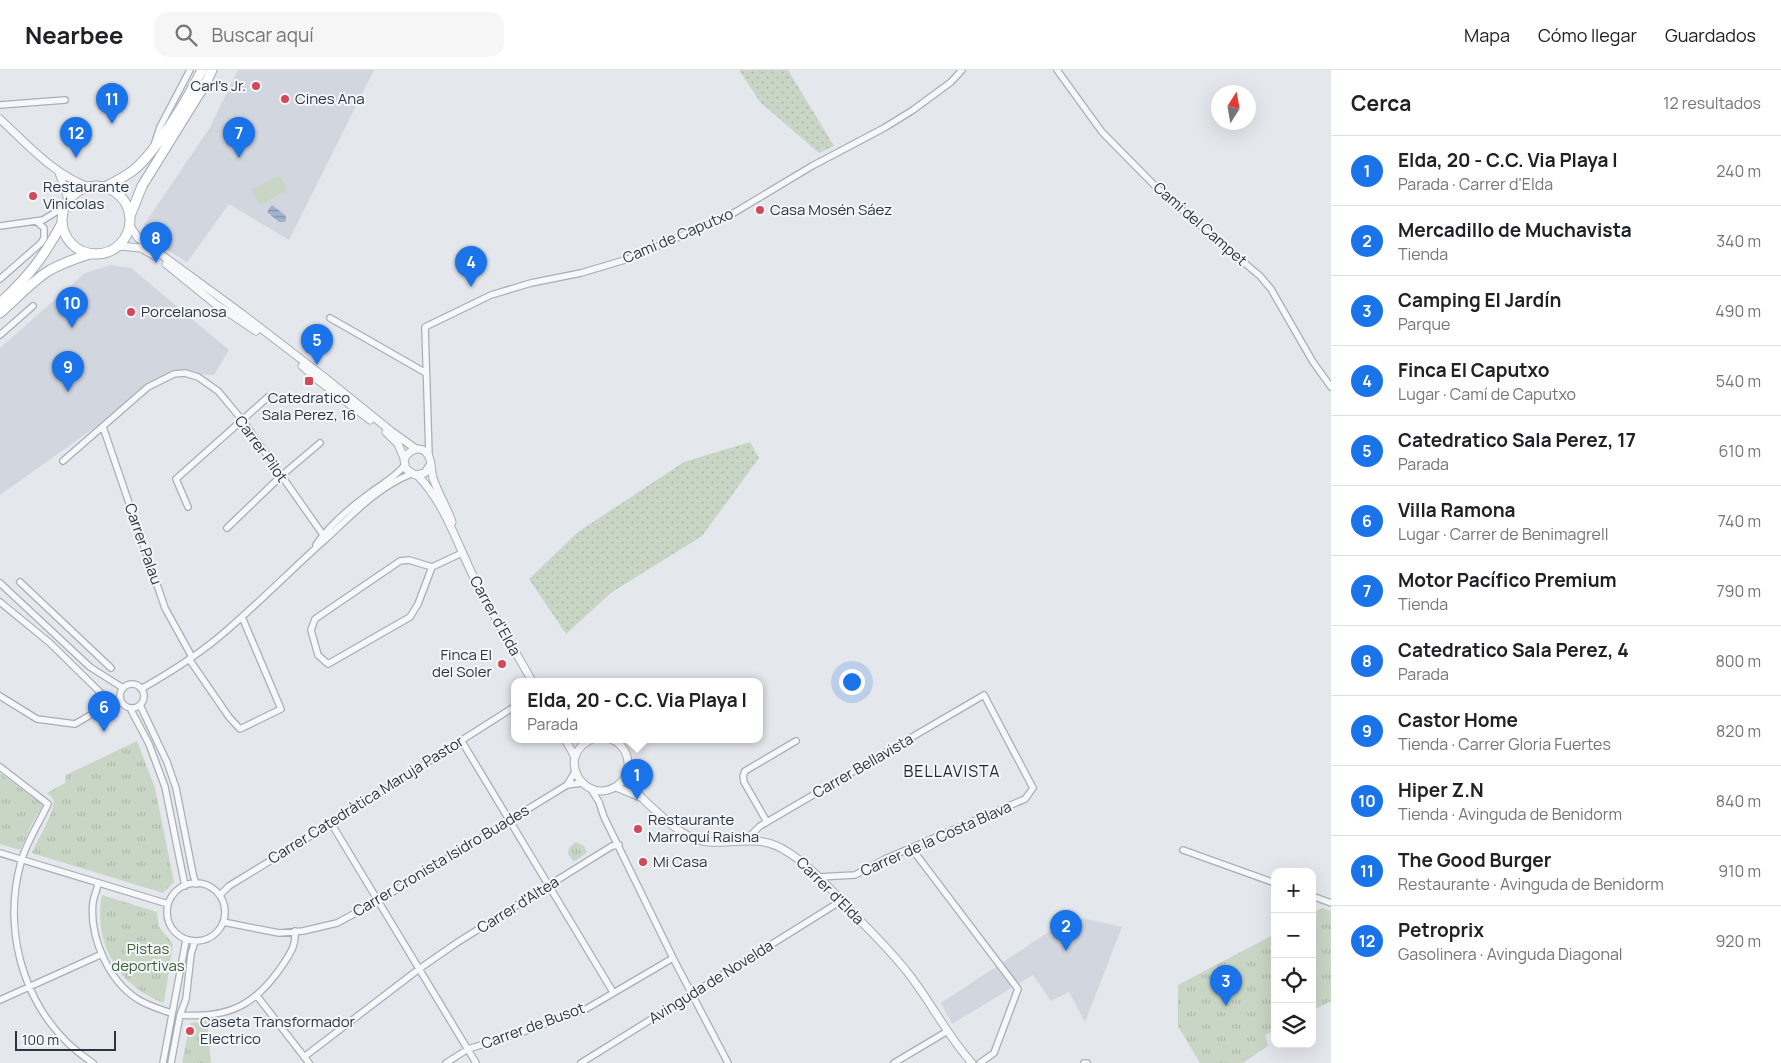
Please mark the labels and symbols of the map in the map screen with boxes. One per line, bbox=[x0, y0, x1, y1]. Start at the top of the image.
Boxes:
place label: Carl's Jr. bbox=[191, 75, 246, 96]
marker: Carl's Jr. bbox=[250, 80, 262, 92]
pin: 11 bbox=[96, 83, 128, 124]
north arrow bbox=[1211, 85, 1256, 130]
place label: Cines Ana bbox=[295, 88, 364, 109]
marker: Cines Ana bbox=[279, 93, 291, 105]
pin: 12 bbox=[60, 117, 92, 158]
pin: 7 bbox=[223, 117, 255, 158]
place label: Restaurante Vinícolas bbox=[43, 176, 129, 214]
street label: Camí del Campet bbox=[1149, 177, 1252, 270]
marker: Restaurante Vinícolas bbox=[27, 190, 39, 202]
place label: Casa Mosén Sáez bbox=[770, 199, 892, 220]
street label: Camí de Caputxo bbox=[619, 203, 736, 268]
marker: Casa Mosén Sáez bbox=[754, 204, 766, 216]
pin: 8 bbox=[140, 222, 172, 263]
pin: 4 bbox=[455, 246, 487, 287]
pin: 10 bbox=[56, 287, 88, 328]
place label: Porcelanosa bbox=[141, 301, 227, 322]
marker: Porcelanosa bbox=[125, 306, 137, 318]
pin: 5 bbox=[301, 324, 333, 365]
pin: 9 bbox=[52, 351, 84, 392]
marker: Catedratico Sala Perez, 16 bbox=[303, 375, 315, 387]
place label: Catedratico Sala Perez, 16 bbox=[262, 387, 356, 425]
street label: Carrer Pilot bbox=[230, 411, 293, 486]
street label: Carrer Palau bbox=[120, 500, 167, 587]
street label: Carrer d'Elda bbox=[465, 572, 526, 659]
place label: Finca El del Soler bbox=[432, 644, 493, 682]
marker: Finca El del Soler bbox=[496, 658, 508, 670]
your location bbox=[839, 669, 865, 695]
pin: 6 bbox=[88, 691, 120, 732]
street label: Carrer Bellavista bbox=[808, 728, 917, 803]
street label: Carrer Catedràtica Maruja Pastor bbox=[264, 730, 468, 869]
pin: 1 bbox=[621, 759, 653, 800]
district label: BELLAVISTA bbox=[904, 760, 1000, 782]
street label: Carrer de la Costa Blava bbox=[857, 796, 1015, 881]
street label: Carrer Cronista Isidro Buades bbox=[349, 799, 533, 922]
place label: Restaurante Marroquí Raisha bbox=[648, 809, 759, 847]
marker: Restaurante Marroquí Raisha bbox=[632, 823, 644, 835]
place label: Mi Casa bbox=[653, 851, 707, 872]
street label: Carrer d'Elda bbox=[792, 852, 869, 929]
marker: Mi Casa bbox=[637, 856, 649, 868]
street label: Carrer d'Altea bbox=[473, 871, 563, 938]
pin: 2 bbox=[1050, 910, 1082, 951]
street label: Avinguda de Novelda bbox=[644, 935, 777, 1028]
park label: Pistas deportivas bbox=[111, 938, 185, 976]
pin: 3 bbox=[1210, 965, 1242, 1006]
street label: Carrer de Busot bbox=[478, 997, 587, 1054]
place label: Caseta Transformador Electrico bbox=[200, 1011, 356, 1049]
marker: Caseta Transformador Electrico bbox=[184, 1025, 196, 1037]
scale bar bbox=[15, 1028, 116, 1051]

